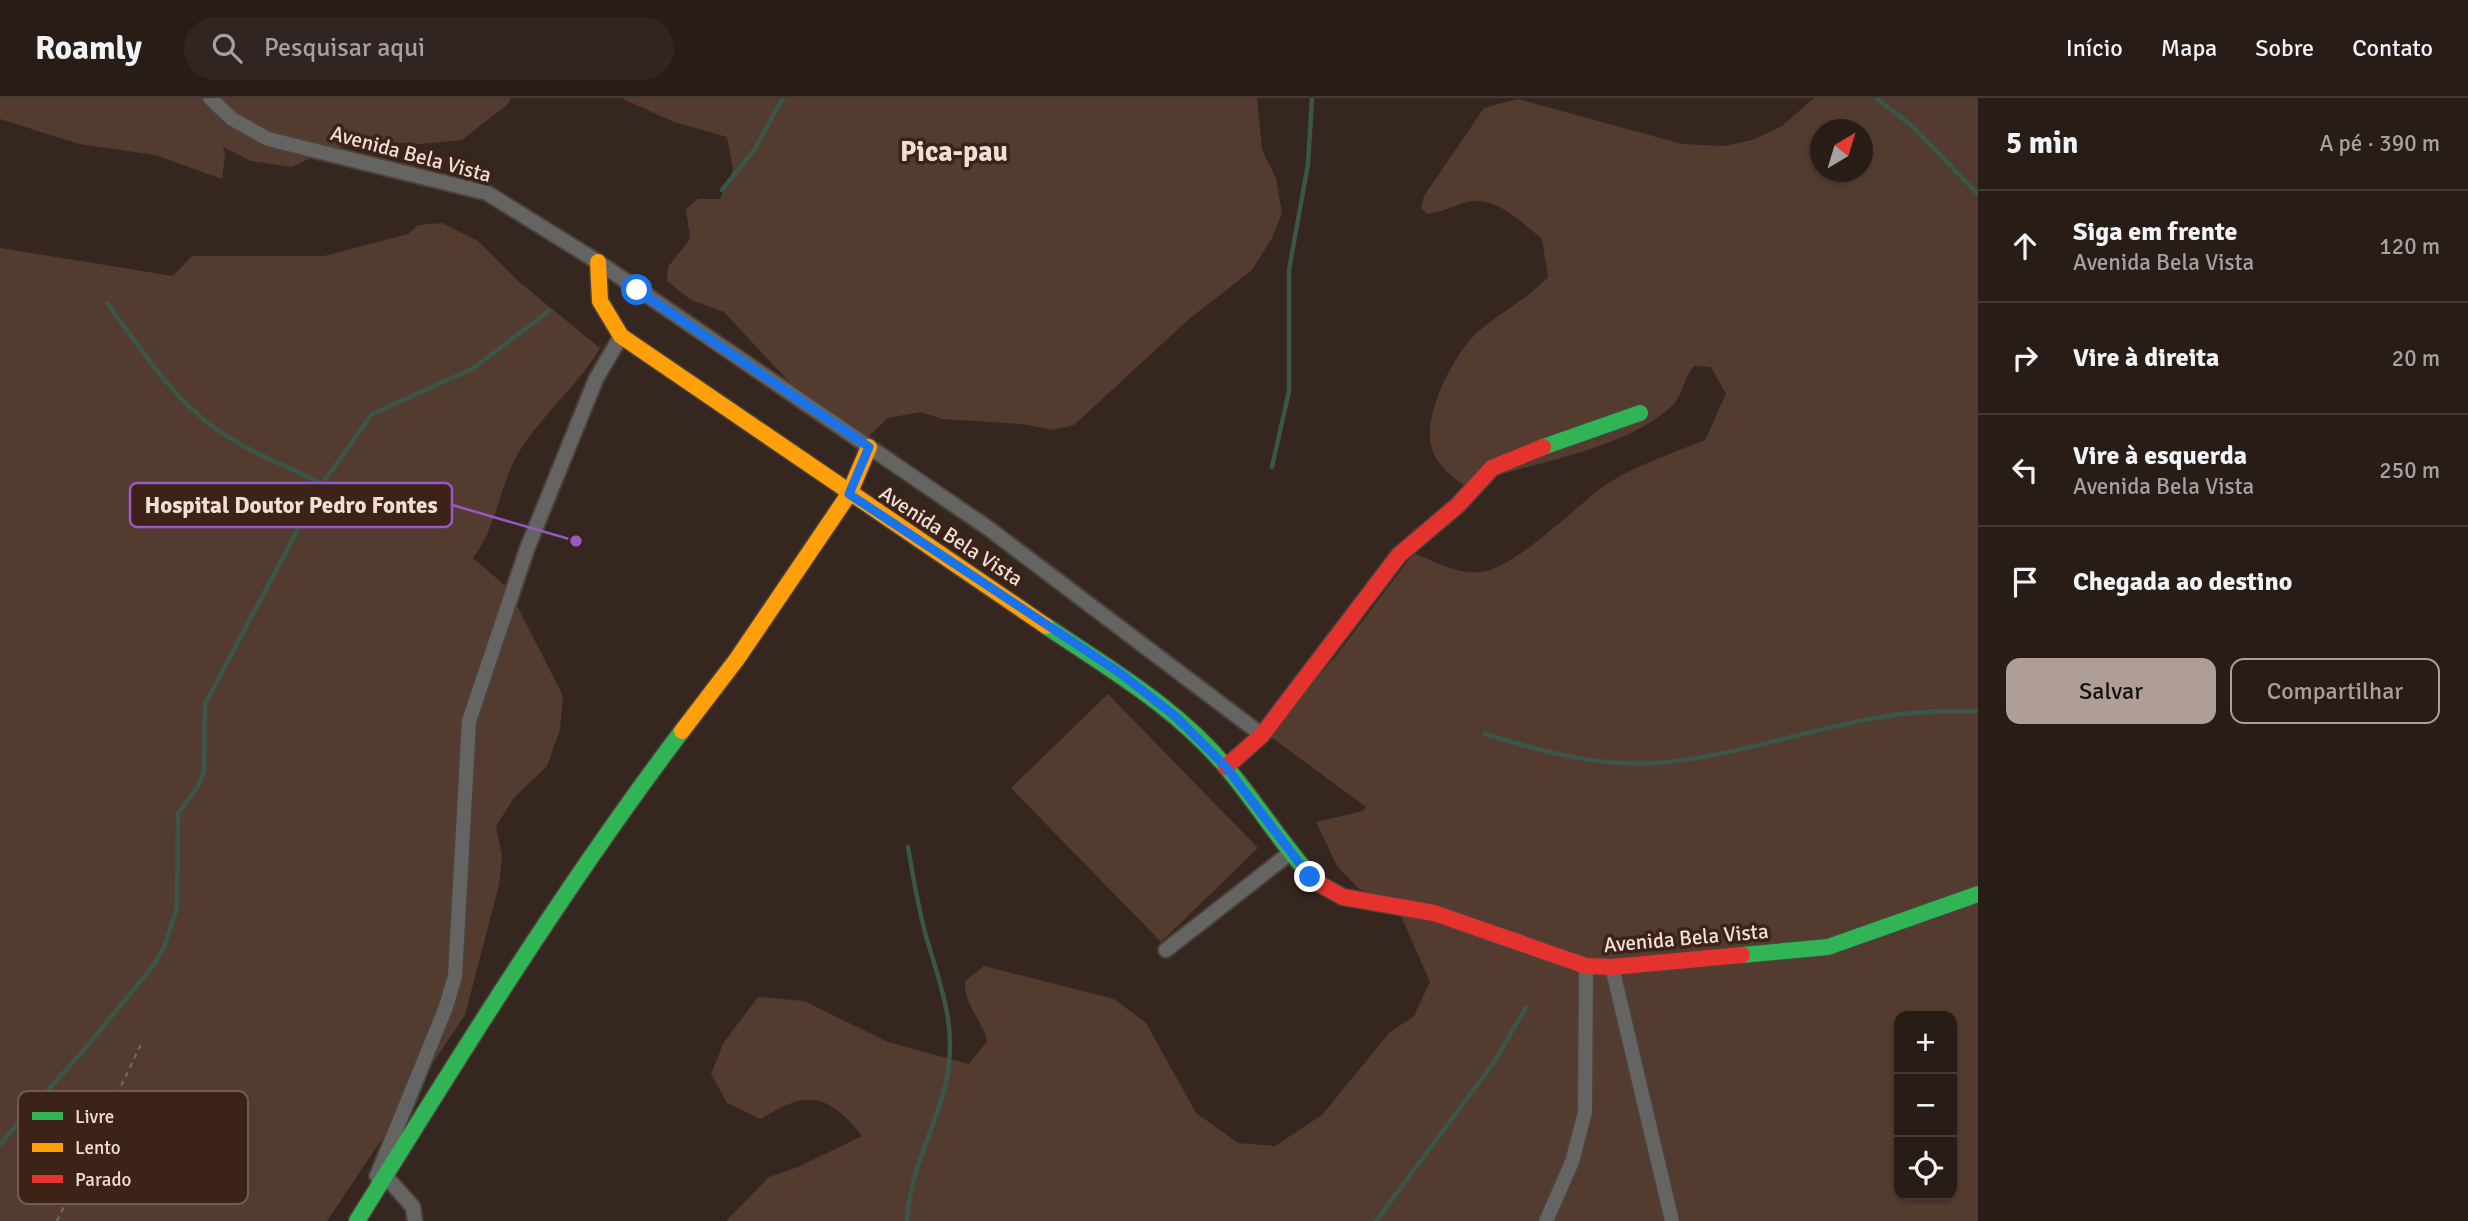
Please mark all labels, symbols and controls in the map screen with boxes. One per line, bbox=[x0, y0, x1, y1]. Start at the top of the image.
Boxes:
search box bbox=[184, 17, 674, 80]
text: Roamly bbox=[35, 28, 142, 69]
icon: search bbox=[208, 29, 246, 67]
text: Pesquisar aqui bbox=[264, 32, 425, 64]
text: Início bbox=[2066, 33, 2123, 63]
text: Mapa bbox=[2161, 33, 2217, 63]
text: Sobre bbox=[2255, 33, 2314, 63]
text: Contato bbox=[2352, 33, 2433, 63]
north arrow bbox=[1810, 119, 1873, 182]
street label: Avenida Bela Vista bbox=[328, 120, 494, 188]
text: 5 min bbox=[2006, 125, 2078, 162]
text: A pé · 390 m bbox=[2319, 129, 2440, 158]
district label: Pica-pau bbox=[900, 135, 1008, 169]
text: Siga em frente bbox=[2073, 216, 2237, 248]
icon: ahead bbox=[2006, 227, 2044, 265]
text: 120 m bbox=[2379, 232, 2440, 261]
text: Avenida Bela Vista bbox=[2073, 248, 2254, 277]
route start bbox=[621, 274, 652, 305]
icon: right bbox=[2006, 339, 2044, 377]
text: Vire à direita bbox=[2073, 342, 2219, 374]
text: 20 m bbox=[2392, 344, 2440, 373]
text: Vire à esquerda bbox=[2073, 440, 2247, 472]
icon: left bbox=[2006, 451, 2044, 489]
text: 250 m bbox=[2379, 456, 2440, 485]
text: Avenida Bela Vista bbox=[2073, 472, 2254, 501]
street label: Avenida Bela Vista bbox=[875, 480, 1027, 592]
callout: Hospital Doutor Pedro Fontes bbox=[130, 483, 452, 527]
text: Hospital Doutor Pedro Fontes bbox=[144, 491, 438, 520]
icon: arrive bbox=[2006, 563, 2044, 601]
text: Chegada ao destino bbox=[2073, 566, 2292, 598]
button: Salvar bbox=[2006, 658, 2216, 724]
button: Compartilhar bbox=[2230, 658, 2440, 724]
route end bbox=[1294, 861, 1325, 892]
street label: Avenida Bela Vista bbox=[1602, 918, 1770, 958]
map controls bbox=[1894, 1011, 1957, 1200]
button: + bbox=[1894, 1011, 1957, 1074]
button: − bbox=[1894, 1074, 1957, 1137]
legend bbox=[18, 1091, 248, 1204]
text: Livre bbox=[75, 1105, 114, 1129]
text: Lento bbox=[75, 1136, 121, 1160]
button: locate bbox=[1894, 1137, 1957, 1200]
text: Parado bbox=[75, 1168, 131, 1192]

